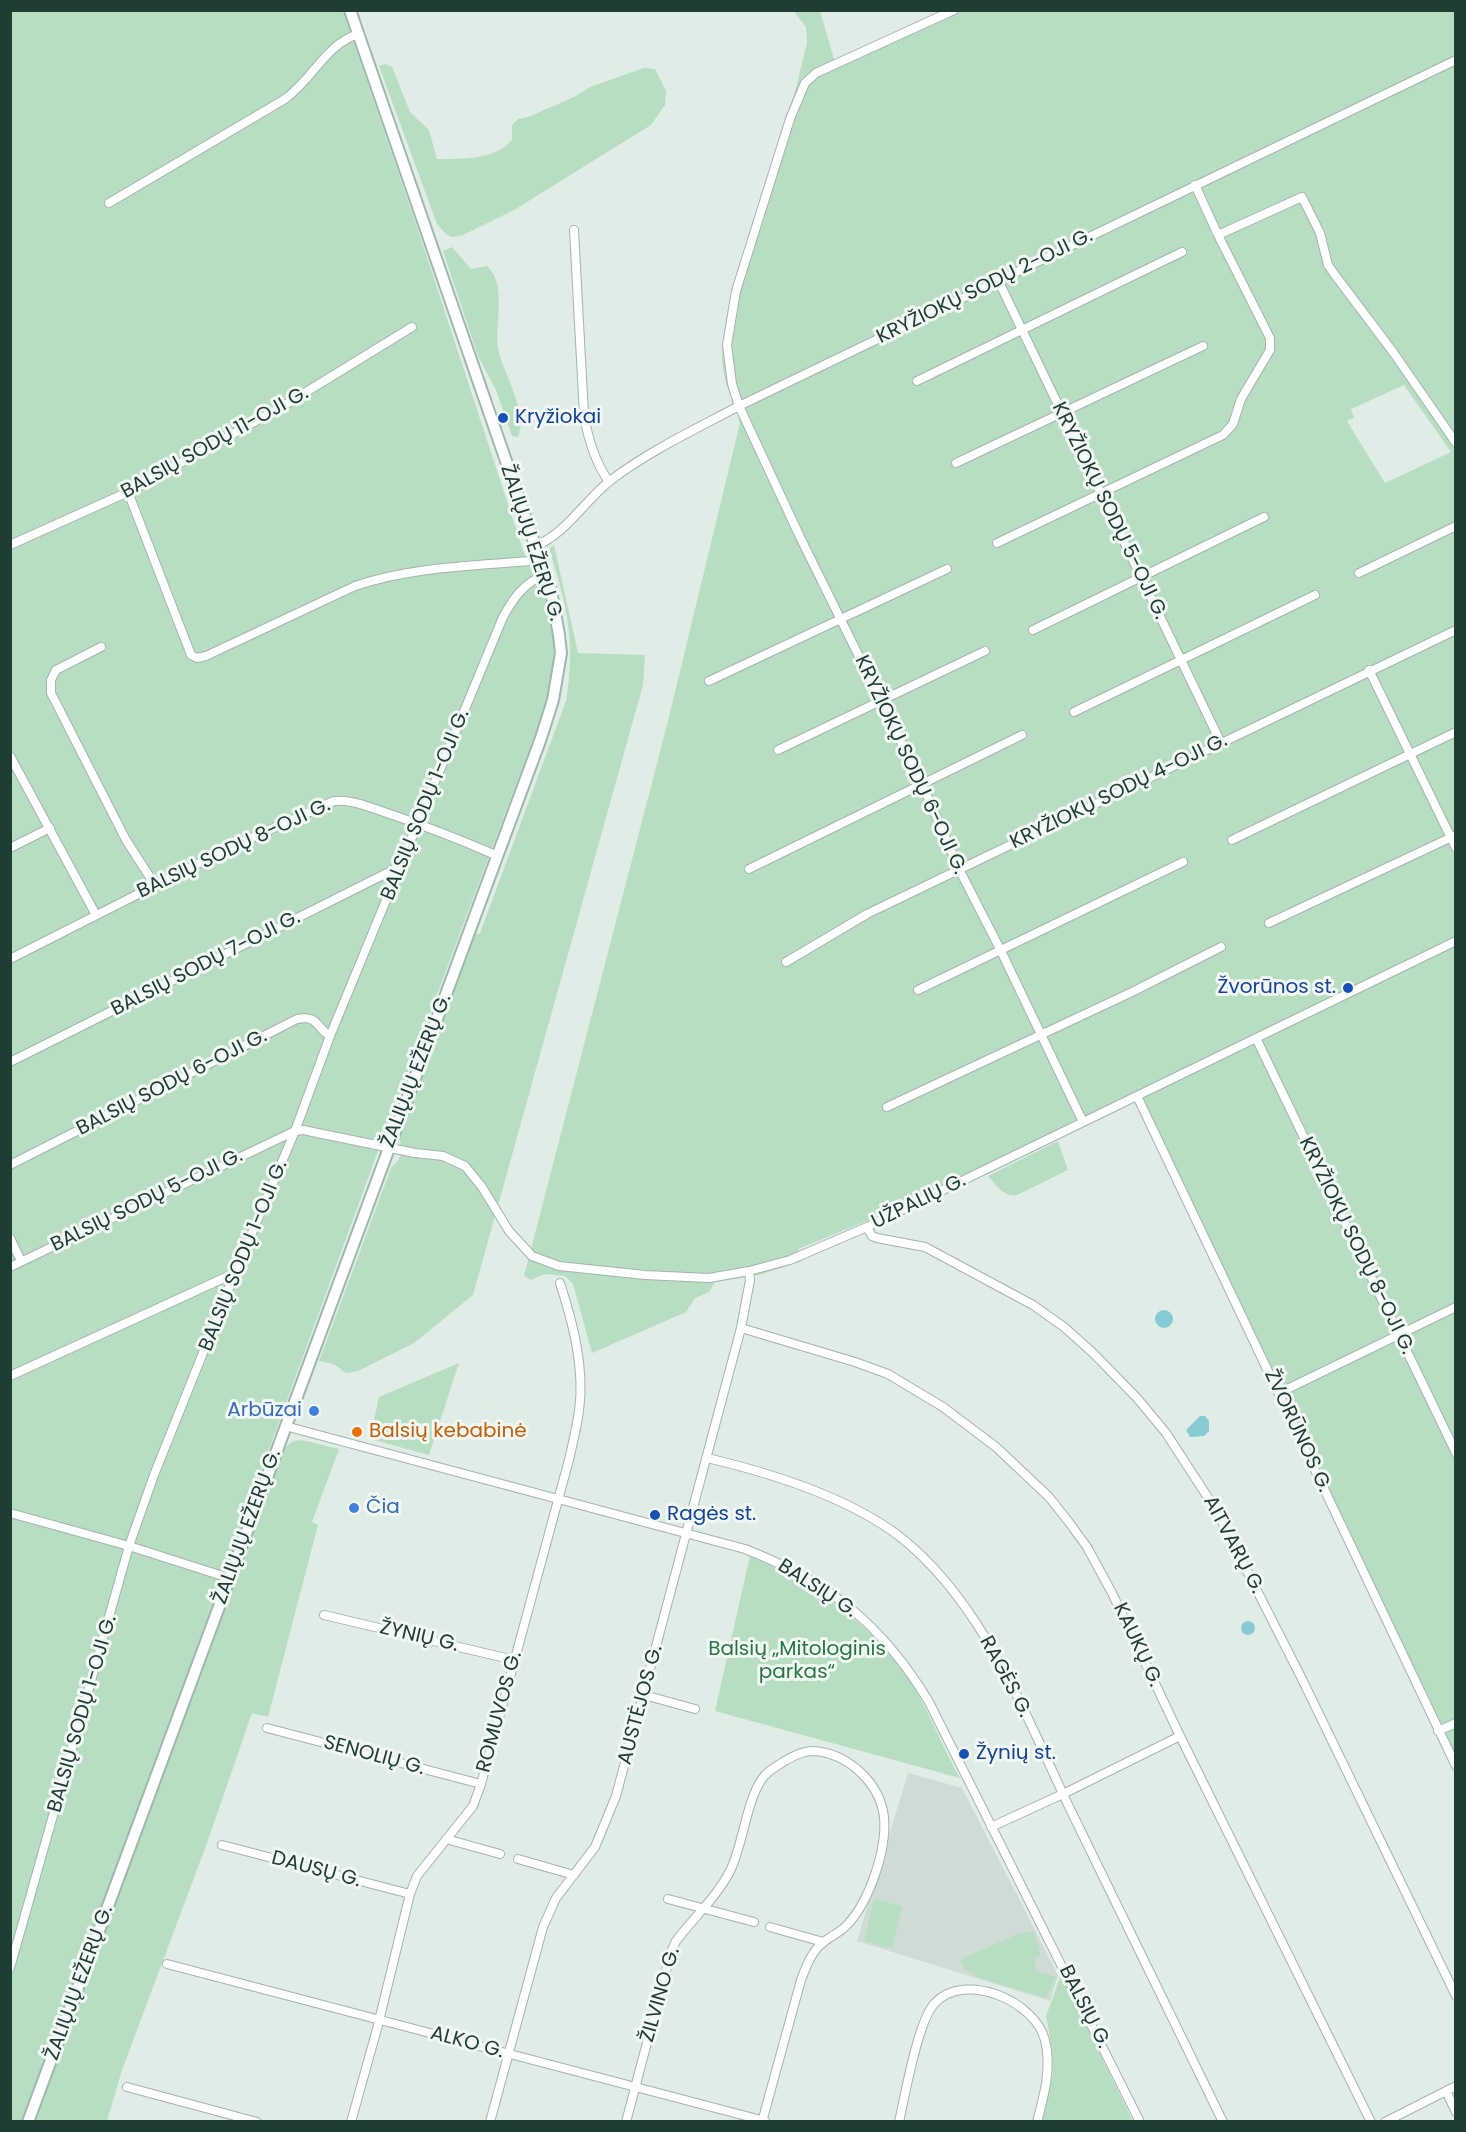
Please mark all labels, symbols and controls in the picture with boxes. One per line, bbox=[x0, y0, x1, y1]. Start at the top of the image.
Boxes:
street label: KRYŽIOKŲ SODŲ 2-OJI G. bbox=[873, 224, 1097, 350]
street label: BALSIŲ SODŲ 11-OJI G. bbox=[117, 381, 313, 505]
street label: KRYŽIOKŲ SODŲ 5-OJI G. bbox=[1046, 399, 1172, 623]
place label: Kryžiokai bbox=[515, 406, 601, 430]
marker: Kryžiokai bbox=[496, 411, 510, 425]
street label: ŽALIŲJŲ EŽERŲ G. bbox=[494, 462, 568, 624]
street label: KRYŽIOKŲ SODŲ 6-OJI G. bbox=[849, 652, 971, 878]
street label: BALSIŲ SODŲ 1-OJI G. bbox=[377, 706, 475, 904]
street label: KRYŽIOKŲ SODŲ 4-OJI G. bbox=[1007, 729, 1231, 855]
street label: BALSIŲ SODŲ 8-OJI G. bbox=[134, 794, 334, 904]
street label: BALSIŲ SODŲ 7-OJI G. bbox=[108, 906, 304, 1022]
place label: Žvorūnos st. bbox=[1218, 976, 1336, 1000]
marker: Žvorūnos st. bbox=[1341, 981, 1355, 995]
street label: ŽALIŲJŲ EŽERŲ G. bbox=[377, 991, 457, 1151]
street label: BALSIŲ SODŲ 6-OJI G. bbox=[73, 1025, 271, 1141]
street label: KRYŽIOKŲ SODŲ 8-OJI G. bbox=[1293, 1134, 1419, 1358]
street label: BALSIŲ SODŲ 5-OJI G. bbox=[47, 1144, 247, 1258]
street label: BALSIŲ SODŲ 1-OJI G. bbox=[195, 1157, 293, 1355]
street label: UŽPALIŲ G. bbox=[868, 1169, 970, 1235]
street label: ŽVORŪNOS G. bbox=[1258, 1366, 1336, 1496]
place label: Arbūzai bbox=[227, 1399, 302, 1423]
marker: Arbūzai bbox=[307, 1404, 321, 1418]
place label: Balsių kebabinė bbox=[369, 1420, 527, 1444]
marker: Balsių kebabinė bbox=[350, 1425, 364, 1439]
street label: ŽALIŲJŲ EŽERŲ G. bbox=[209, 1446, 287, 1608]
street label: AITVARŲ G. bbox=[1197, 1492, 1269, 1598]
place label: Čia bbox=[366, 1496, 400, 1520]
marker: Čia bbox=[347, 1501, 361, 1515]
place label: Ragės st. bbox=[667, 1503, 756, 1527]
marker: Ragės st. bbox=[648, 1508, 662, 1522]
street label: BALSIŲ G. bbox=[773, 1555, 861, 1623]
street label: KAUKŲ G. bbox=[1107, 1599, 1167, 1691]
street label: BALSIŲ SODŲ 1-OJI G. bbox=[43, 1613, 123, 1815]
street label: ŽYNIŲ G. bbox=[377, 1616, 461, 1658]
street label: RAGĖS G. bbox=[974, 1632, 1036, 1722]
park label: Balsių „Mitologinis parkas“ bbox=[708, 1638, 886, 1685]
street label: AUSTĖJOS G. bbox=[613, 1643, 669, 1767]
street label: ROMUVOS G. bbox=[472, 1649, 528, 1775]
street label: SENOLIŲ G. bbox=[321, 1731, 427, 1781]
place label: Žynių st. bbox=[976, 1742, 1056, 1766]
marker: Žynių st. bbox=[957, 1747, 971, 1761]
street label: DAUSŲ G. bbox=[269, 1847, 363, 1893]
street label: ŽALIŲJŲ EŽERŲ G. bbox=[41, 1902, 119, 2064]
street label: ŽILVINO G. bbox=[636, 1945, 686, 2045]
street label: BALSIŲ G. bbox=[1053, 1962, 1115, 2052]
street label: ALKO G. bbox=[428, 2022, 506, 2064]

